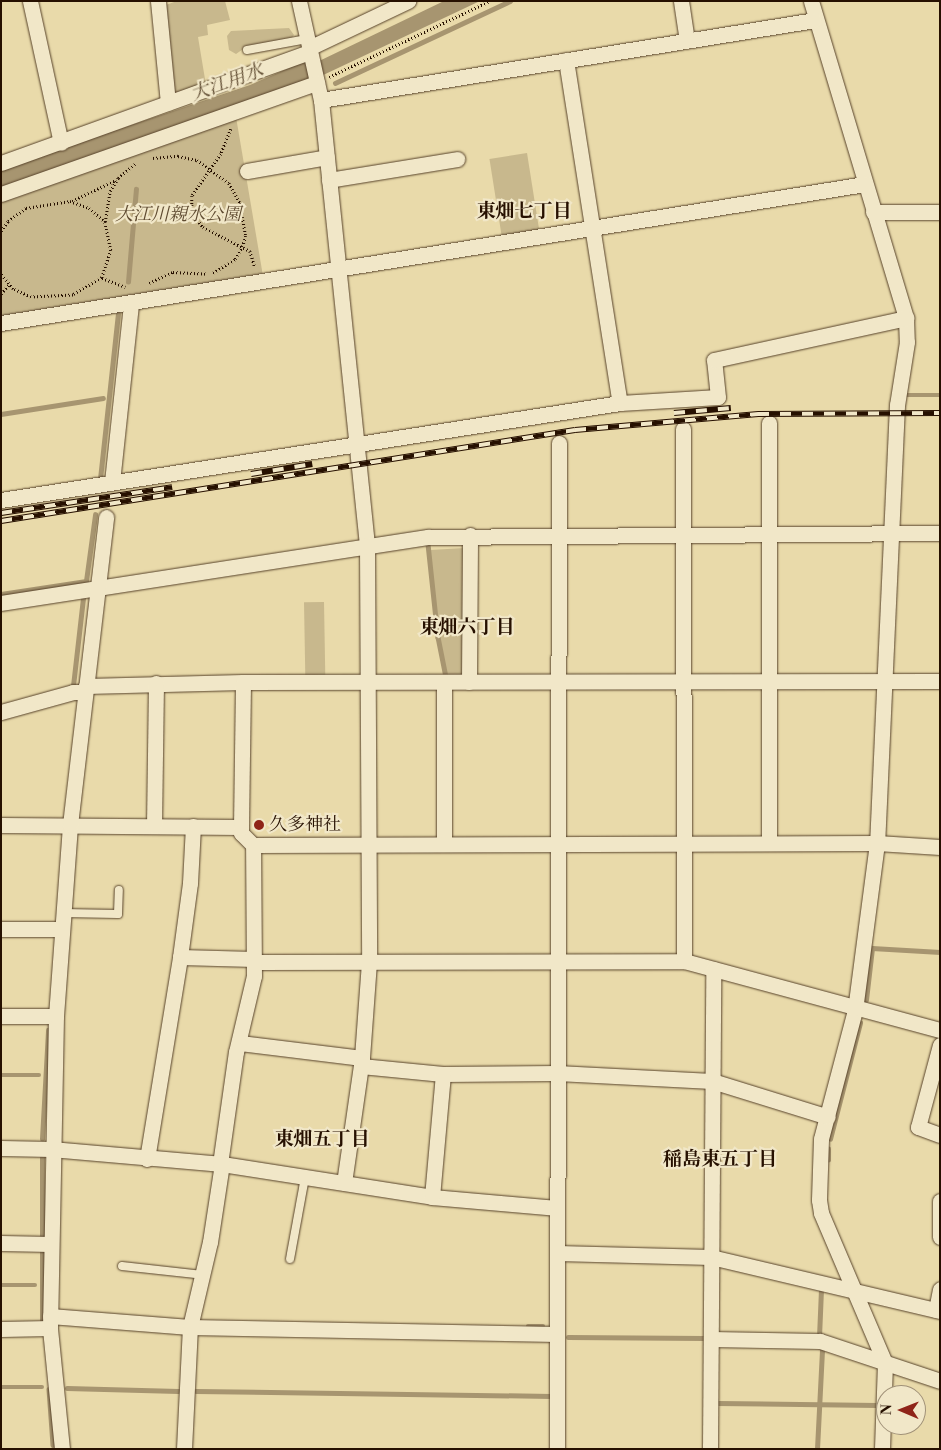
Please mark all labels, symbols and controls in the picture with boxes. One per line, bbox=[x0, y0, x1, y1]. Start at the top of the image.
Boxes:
water label: 大江用水 bbox=[187, 59, 267, 107]
district label: 東畑七丁目 bbox=[477, 201, 571, 223]
park label: 大江川親水公園 bbox=[115, 204, 241, 226]
district label: 東畑六丁目 bbox=[420, 617, 514, 639]
place label: 久多神社 bbox=[269, 814, 341, 836]
marker: 久多神社 bbox=[253, 819, 265, 831]
district label: 東畑五丁目 bbox=[275, 1129, 369, 1151]
district label: 稲島東五丁目 bbox=[663, 1149, 777, 1171]
north arrow bbox=[876, 1385, 926, 1435]
text: N bbox=[878, 1404, 896, 1415]

